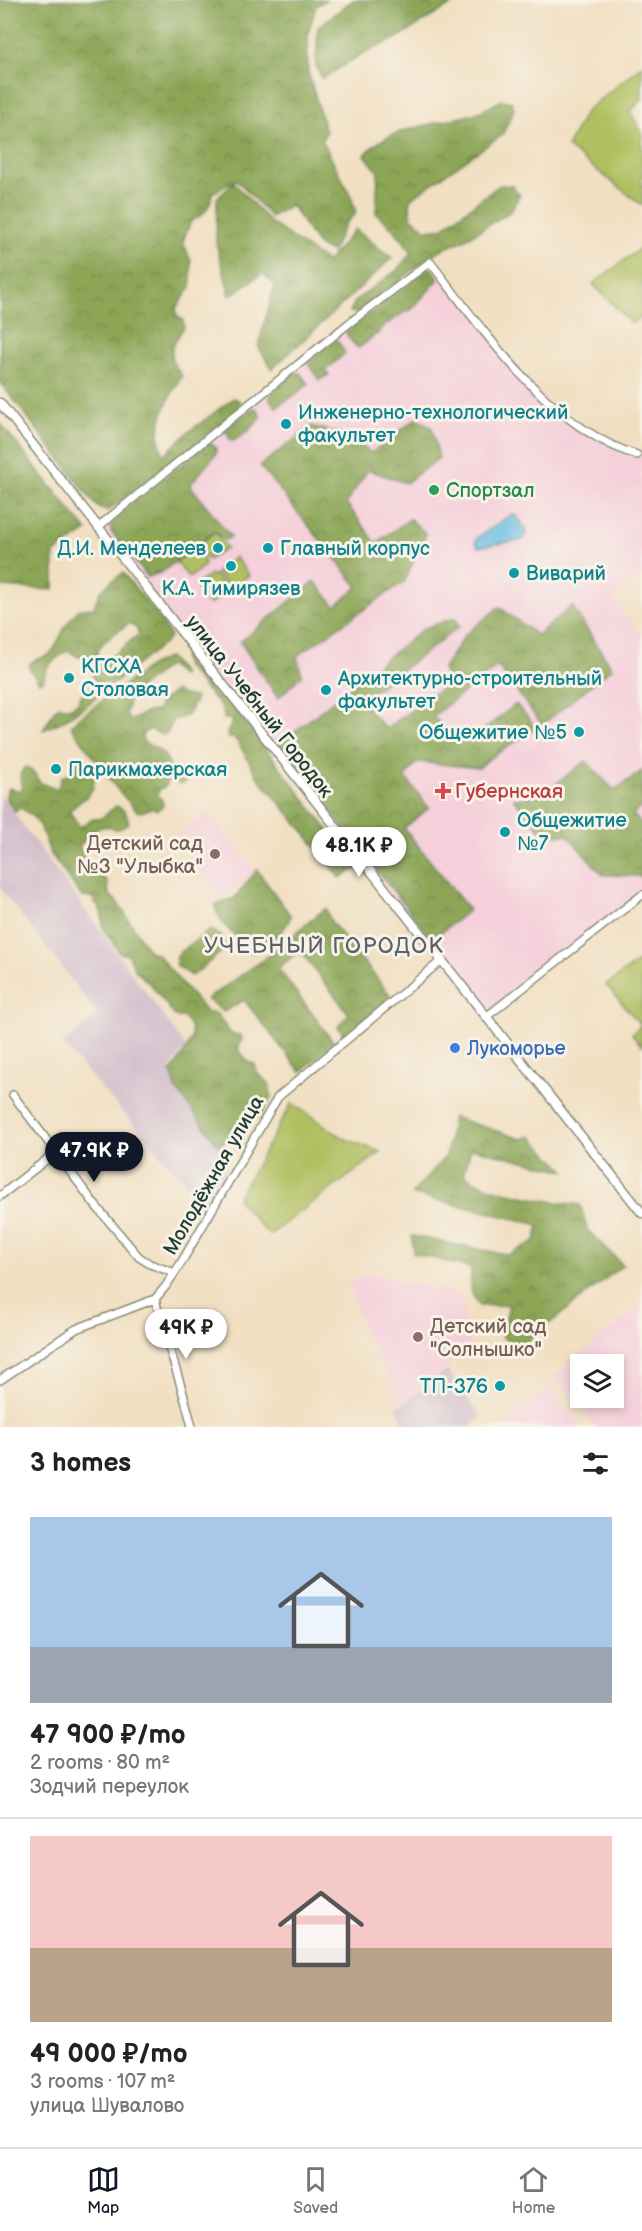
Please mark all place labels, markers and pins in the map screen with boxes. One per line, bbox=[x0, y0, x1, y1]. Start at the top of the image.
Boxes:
place label: Инженерно-технологический факультет bbox=[298, 401, 568, 448]
marker: Инженерно-технологический факультет bbox=[279, 417, 293, 431]
place label: Спортзал bbox=[446, 479, 535, 503]
marker: Спортзал bbox=[427, 483, 441, 497]
place label: Д.И. Менделеев bbox=[57, 537, 207, 561]
place label: Главный корпус bbox=[280, 537, 430, 561]
marker: Д.И. Менделеев bbox=[211, 541, 225, 555]
marker: Главный корпус bbox=[261, 541, 275, 555]
marker: К.А. Тимирязев bbox=[224, 559, 238, 573]
place label: Виварий bbox=[526, 562, 606, 586]
marker: Виварий bbox=[507, 566, 521, 580]
place label: К.А. Тимирязев bbox=[162, 577, 301, 601]
place label: КГСХА Столовая bbox=[81, 655, 169, 702]
place label: Архитектурно-строительный факультет bbox=[337, 667, 602, 714]
marker: КГСХА Столовая bbox=[62, 671, 76, 685]
marker: Архитектурно-строительный факультет bbox=[319, 683, 333, 697]
place label: Общежитие №5 bbox=[419, 721, 567, 745]
marker: Общежитие №5 bbox=[572, 725, 586, 739]
place label: Парикмахерская bbox=[68, 758, 227, 782]
marker: Парикмахерская bbox=[49, 762, 63, 776]
place label: Губернская bbox=[455, 780, 563, 804]
marker: Губернская bbox=[436, 784, 450, 798]
place label: Общежитие №7 bbox=[517, 809, 627, 856]
marker: Общежитие №7 bbox=[498, 825, 512, 839]
pin: 48.1K ₽ bbox=[304, 827, 414, 878]
place label: Детский сад №3 "Улыбка" bbox=[77, 832, 203, 879]
marker: Детский сад №3 "Улыбка" bbox=[208, 847, 222, 861]
place label: Лукоморье bbox=[466, 1037, 566, 1061]
marker: Лукоморье bbox=[448, 1041, 462, 1055]
pin: 47.9K ₽ bbox=[39, 1132, 149, 1183]
pin: 49K ₽ bbox=[144, 1309, 228, 1360]
place label: Детский сад "Солнышко" bbox=[430, 1315, 546, 1362]
marker: Детский сад "Солнышко" bbox=[411, 1330, 425, 1344]
place label: ТП-376 bbox=[420, 1375, 488, 1399]
marker: ТП-376 bbox=[493, 1379, 507, 1393]

